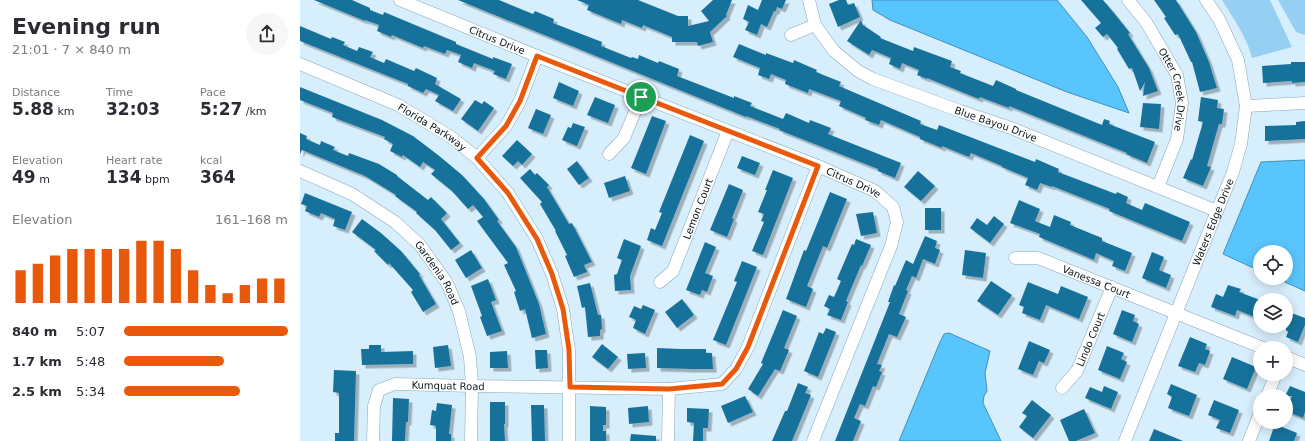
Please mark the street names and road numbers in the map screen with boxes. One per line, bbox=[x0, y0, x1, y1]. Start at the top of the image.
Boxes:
street label: Citrus Drive bbox=[468, 24, 527, 56]
street label: Otter Creek Drive bbox=[1156, 46, 1187, 132]
street label: Florida Parkway bbox=[396, 101, 469, 153]
street label: Blue Bayou Drive bbox=[953, 105, 1039, 144]
street label: Citrus Drive bbox=[824, 165, 883, 200]
street label: Lemon Court bbox=[681, 177, 715, 241]
street label: Waters Edge Drive bbox=[1191, 177, 1236, 267]
street label: Gardenia Road bbox=[413, 239, 461, 307]
street label: Vanessa Court bbox=[1061, 263, 1132, 300]
street label: Lindo Court bbox=[1074, 311, 1107, 368]
street label: Kumquat Road bbox=[411, 379, 485, 392]

